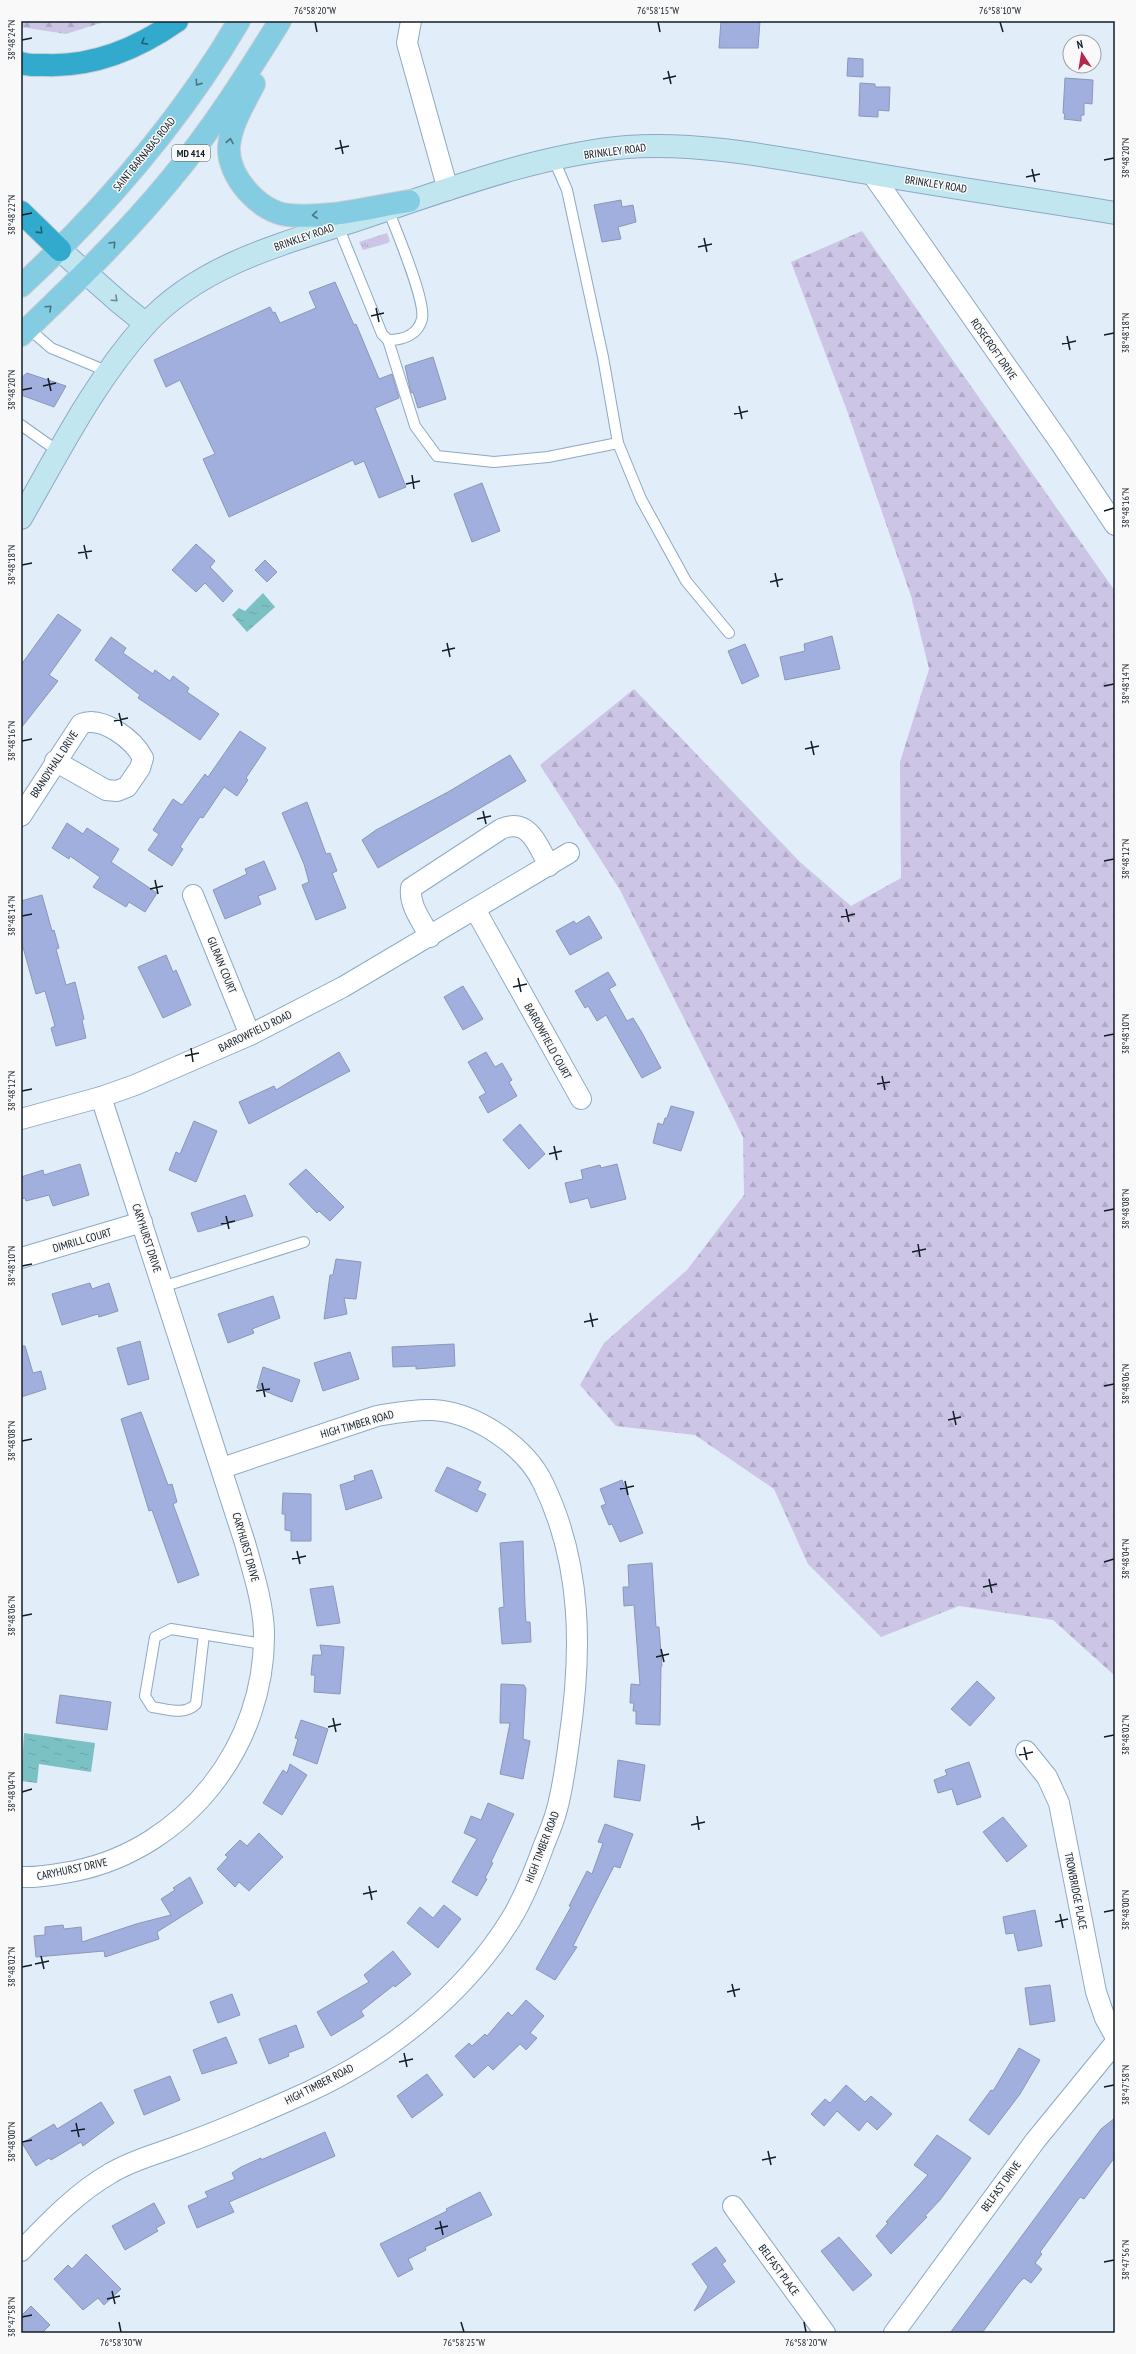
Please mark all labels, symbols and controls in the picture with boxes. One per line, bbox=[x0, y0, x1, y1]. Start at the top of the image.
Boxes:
text: 76°58'20"W bbox=[294, 4, 336, 17]
text: 76°58'15"W bbox=[637, 4, 679, 17]
text: 76°58'10"W bbox=[979, 4, 1021, 17]
text: 38°48'24"N bbox=[5, 20, 18, 60]
north arrow bbox=[1062, 34, 1102, 74]
one-way arrow bbox=[141, 37, 148, 44]
text: N bbox=[1076, 37, 1084, 52]
one-way arrow bbox=[196, 79, 203, 86]
street label: SAINT BARNABAS ROAD bbox=[110, 114, 178, 194]
one-way arrow bbox=[225, 138, 234, 144]
text: 38°48'20"N bbox=[1119, 138, 1132, 178]
street label: BRINKLEY ROAD bbox=[583, 140, 647, 162]
road number: MD 414 bbox=[172, 145, 210, 161]
street label: BRINKLEY ROAD bbox=[904, 172, 968, 196]
text: 38°48'22"N bbox=[5, 195, 18, 235]
one-way arrow bbox=[312, 210, 318, 219]
street label: BRINKLEY ROAD bbox=[272, 220, 336, 254]
one-way arrow bbox=[35, 226, 43, 234]
one-way arrow bbox=[108, 242, 115, 249]
one-way arrow bbox=[110, 294, 118, 302]
one-way arrow bbox=[44, 305, 52, 313]
text: 38°48'18"N bbox=[1119, 313, 1132, 353]
street label: ROSECROFT DRIVE bbox=[968, 316, 1020, 382]
text: 38°48'20"N bbox=[5, 370, 18, 410]
text: 38°48'16"N bbox=[1119, 488, 1132, 528]
text: 38°48'18"N bbox=[5, 545, 18, 585]
text: 38°48'14"N bbox=[1119, 664, 1132, 704]
text: 38°48'16"N bbox=[5, 721, 18, 761]
street label: BRANDYHALL DRIVE bbox=[27, 728, 81, 800]
text: 38°48'12"N bbox=[1119, 839, 1132, 879]
text: 38°48'14"N bbox=[5, 896, 18, 936]
street label: GILRAIN COURT bbox=[204, 935, 240, 995]
street label: BARROWFIELD COURT bbox=[521, 1001, 575, 1081]
street label: BARROWFIELD ROAD bbox=[216, 1007, 294, 1055]
text: 38°48'10"N bbox=[1119, 1014, 1132, 1054]
text: 38°48'12"N bbox=[5, 1071, 18, 1111]
text: 38°48'08"N bbox=[1119, 1189, 1132, 1229]
street label: CARYHURST DRIVE bbox=[129, 1202, 165, 1275]
street label: DIMRILL COURT bbox=[51, 1225, 113, 1255]
text: 38°48'10"N bbox=[5, 1246, 18, 1286]
text: 38°48'06"N bbox=[1119, 1364, 1132, 1404]
street label: HIGH TIMBER ROAD bbox=[319, 1407, 395, 1441]
text: 38°48'08"N bbox=[5, 1421, 18, 1461]
street label: CARYHURST DRIVE bbox=[229, 1511, 263, 1584]
text: 38°48'04"N bbox=[1119, 1539, 1132, 1579]
text: 38°48'06"N bbox=[5, 1596, 18, 1636]
text: 38°48'02"N bbox=[1119, 1715, 1132, 1755]
text: 38°48'04"N bbox=[5, 1772, 18, 1812]
street label: HIGH TIMBER ROAD bbox=[522, 1809, 562, 1885]
street label: TROWBRIDGE PLACE bbox=[1062, 1851, 1090, 1931]
street label: CARYHURST DRIVE bbox=[35, 1855, 109, 1883]
text: 38°48'00"N bbox=[1119, 1890, 1132, 1930]
text: 38°48'02"N bbox=[5, 1947, 18, 1987]
street label: HIGH TIMBER ROAD bbox=[282, 2061, 356, 2107]
text: 38°47'58"N bbox=[1119, 2065, 1132, 2105]
text: 38°48'00"N bbox=[5, 2122, 18, 2162]
street label: BELFAST DRIVE bbox=[978, 2158, 1024, 2214]
text: 38°47'56"N bbox=[1119, 2240, 1132, 2280]
street label: BELFAST PLACE bbox=[756, 2242, 803, 2299]
text: 38°47'58"N bbox=[5, 2297, 18, 2337]
text: 76°58'30"W bbox=[100, 2336, 142, 2349]
text: 76°58'25"W bbox=[443, 2336, 485, 2349]
text: 76°58'20"W bbox=[785, 2336, 827, 2349]

